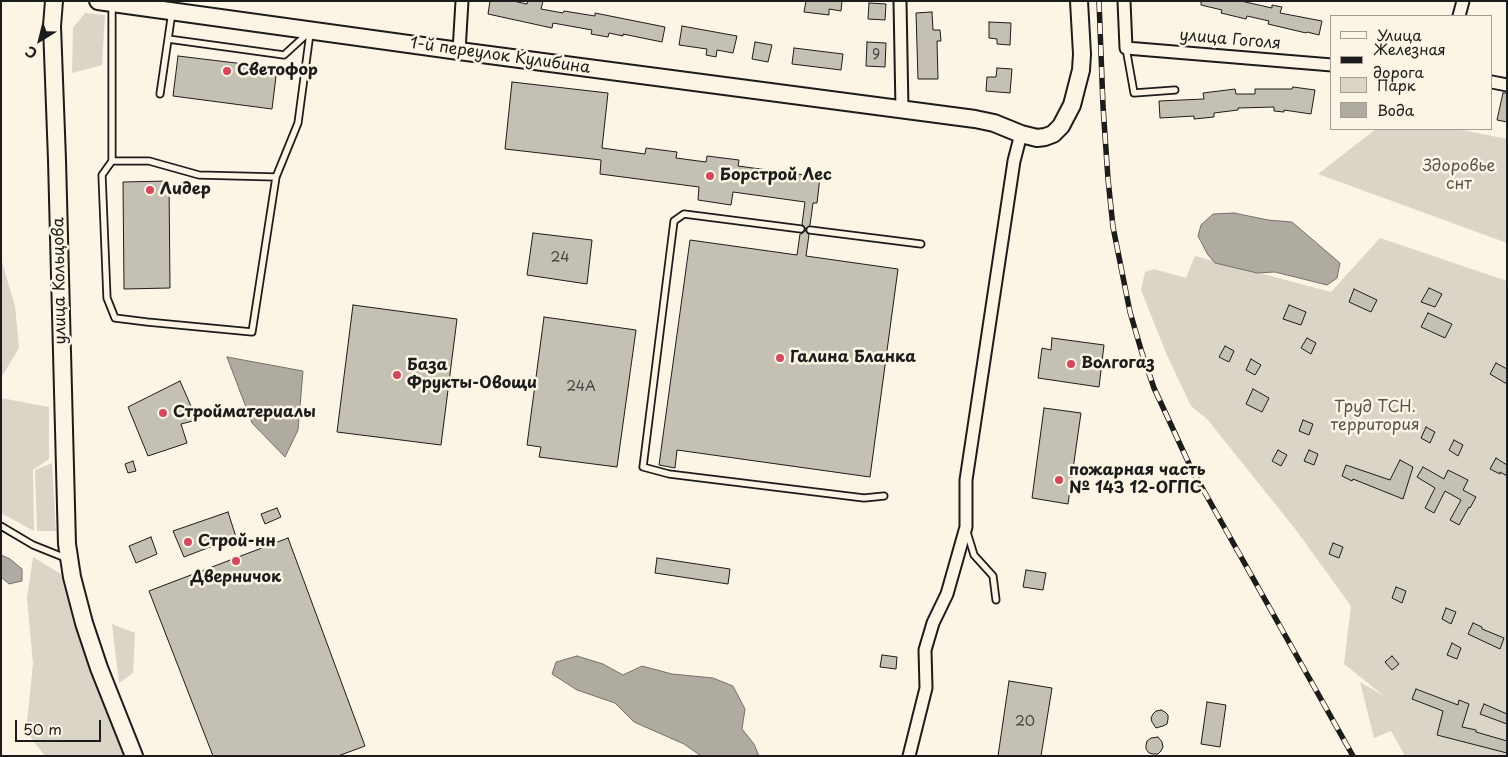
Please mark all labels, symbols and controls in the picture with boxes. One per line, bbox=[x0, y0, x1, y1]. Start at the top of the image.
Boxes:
north arrow bbox=[15, 15, 65, 65]
legend bbox=[1330, 15, 1493, 130]
text: Улица bbox=[1377, 23, 1422, 46]
street label: улица Гоголя bbox=[1178, 26, 1282, 54]
street label: 1-й переулок Кулибина bbox=[409, 34, 591, 78]
text: Железная дорога bbox=[1373, 37, 1446, 83]
text: С bbox=[20, 41, 41, 64]
house number: 9 bbox=[872, 47, 880, 63]
place label: Светофор bbox=[237, 61, 318, 81]
marker: Светофор bbox=[221, 65, 233, 77]
text: Парк bbox=[1377, 73, 1416, 96]
text: Вода bbox=[1377, 98, 1414, 121]
park label: Здоровье снт bbox=[1423, 157, 1495, 195]
place label: Борстрой Лес bbox=[720, 166, 832, 186]
marker: Борстрой Лес bbox=[704, 170, 716, 182]
place label: Лидер bbox=[160, 180, 211, 200]
marker: Лидер bbox=[144, 184, 156, 196]
street label: улица Кольцова bbox=[49, 217, 71, 345]
house number: 24 bbox=[551, 250, 569, 266]
place label: Галина Бланка bbox=[790, 348, 916, 368]
marker: Галина Бланка bbox=[774, 352, 786, 364]
place label: Волгогаз bbox=[1081, 354, 1155, 374]
place label: База Фрукты-Овощи bbox=[407, 356, 537, 394]
marker: Волгогаз bbox=[1065, 358, 1077, 370]
marker: База Фрукты-Овощи bbox=[391, 369, 403, 381]
house number: 24А bbox=[566, 379, 596, 395]
park label: Труд ТСН. территория bbox=[1330, 398, 1420, 436]
place label: Стройматериалы bbox=[173, 403, 316, 423]
marker: Стройматериалы bbox=[157, 407, 169, 419]
place label: пожарная часть № 143 12-ОГПС bbox=[1069, 461, 1205, 499]
marker: пожарная часть № 143 12-ОГПС bbox=[1053, 474, 1065, 486]
place label: Строй-нн bbox=[198, 532, 276, 552]
marker: Строй-нн bbox=[182, 536, 194, 548]
marker: Дверничок bbox=[230, 555, 242, 567]
place label: Дверничок bbox=[191, 568, 281, 588]
scale bar bbox=[18, 710, 104, 742]
house number: 20 bbox=[1015, 714, 1035, 730]
text: 50 m bbox=[23, 717, 62, 740]

